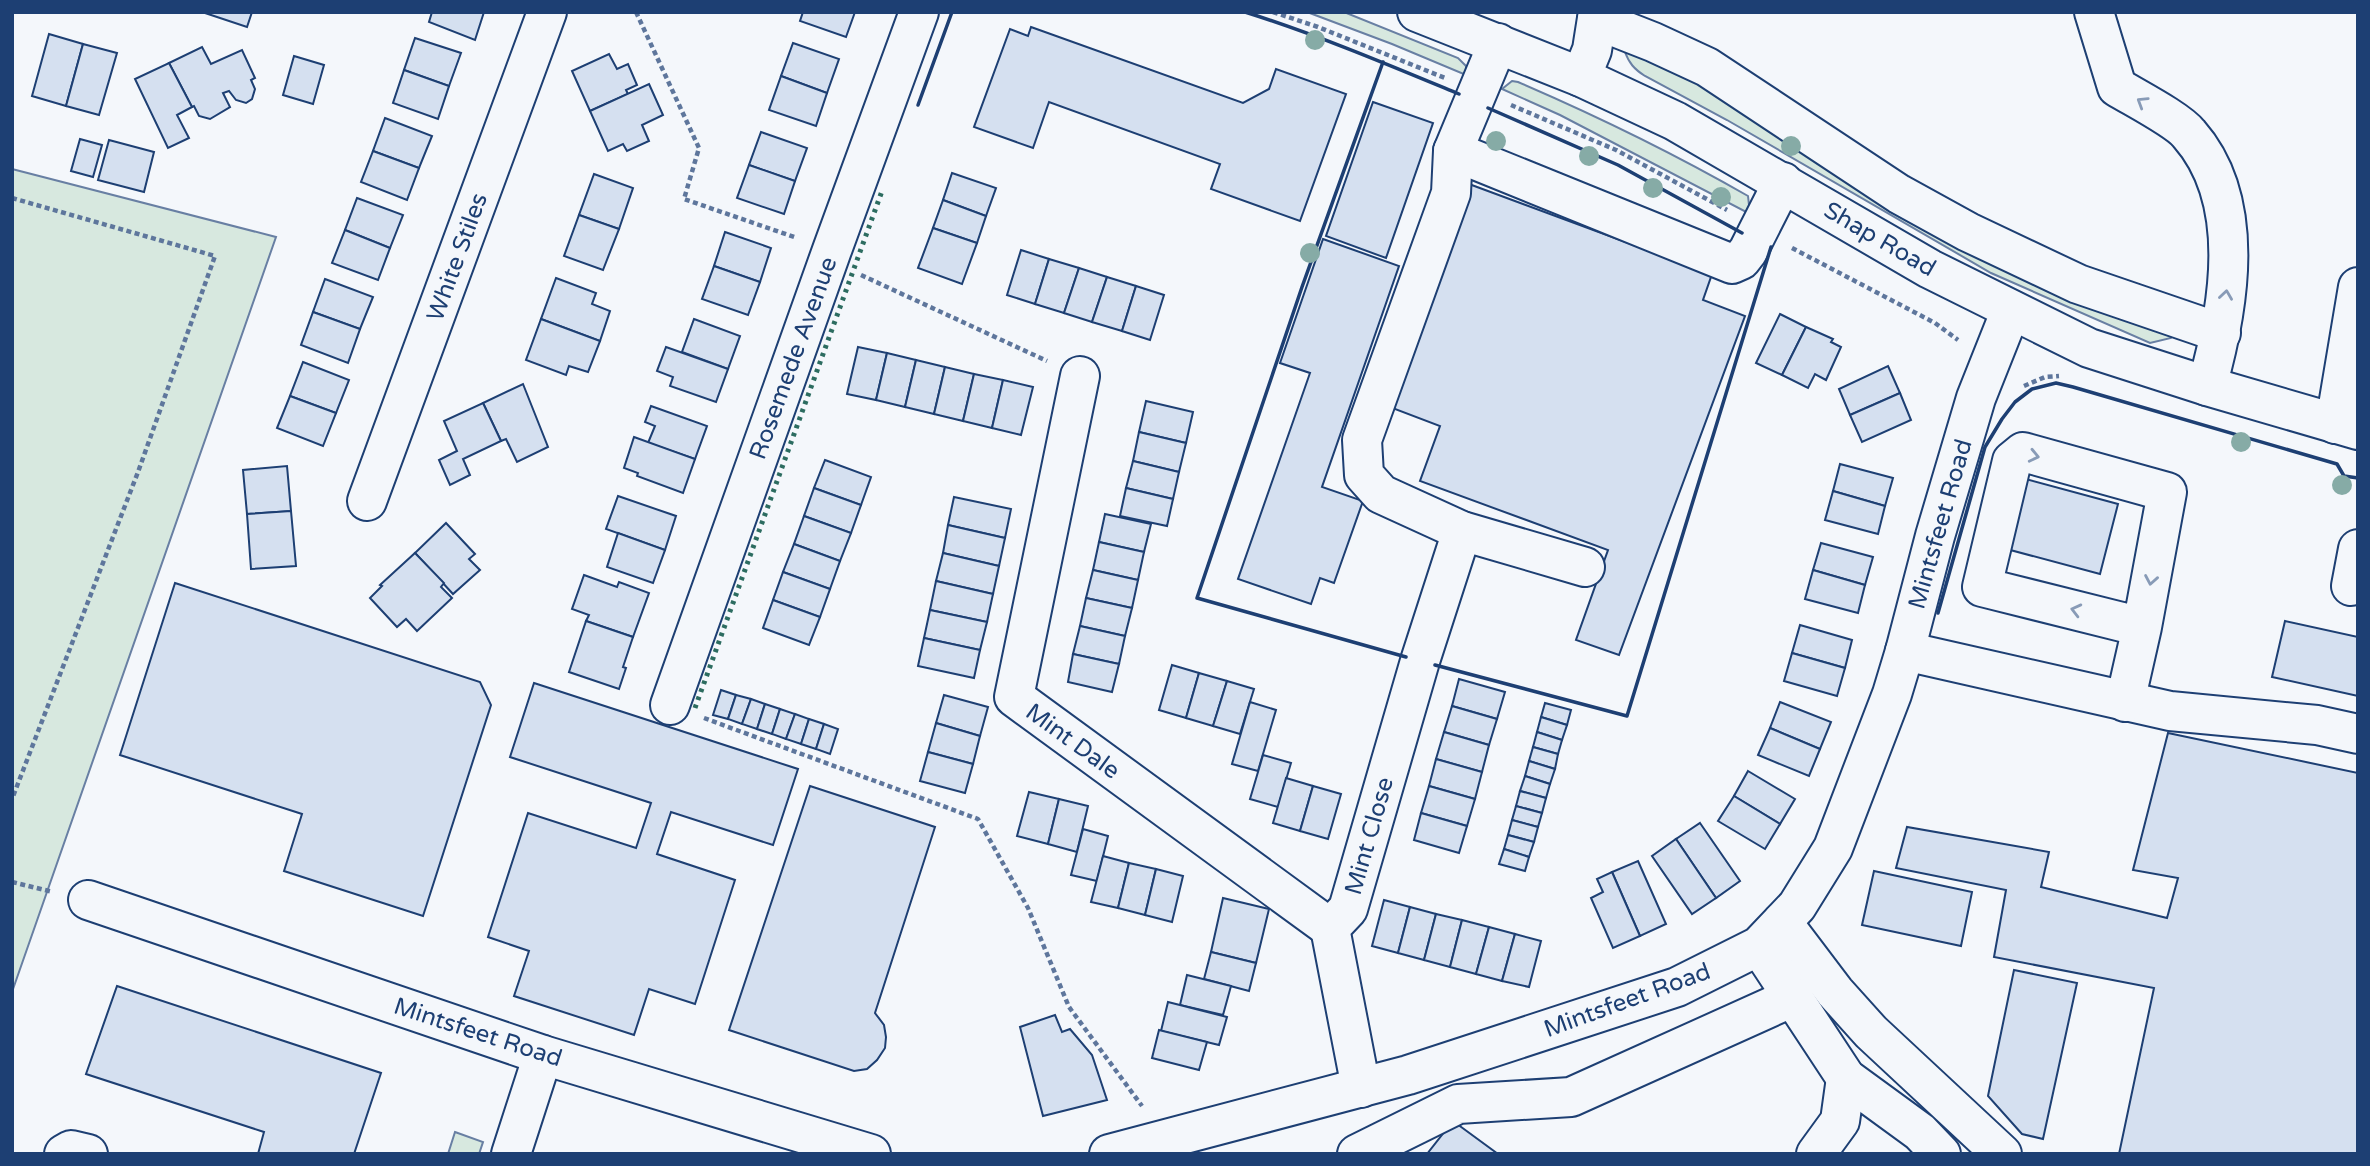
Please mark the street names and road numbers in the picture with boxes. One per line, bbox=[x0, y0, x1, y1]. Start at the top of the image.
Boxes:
street label: White Stiles bbox=[421, 189, 494, 325]
street label: Shap Road bbox=[1819, 196, 1941, 283]
street label: Rosemede Avenue bbox=[743, 253, 844, 463]
street label: Mintsfeet Road bbox=[1902, 436, 1979, 612]
street label: Mint Dale bbox=[1020, 697, 1126, 785]
street label: Mint Close bbox=[1339, 774, 1400, 898]
street label: Mintsfeet Road bbox=[1540, 957, 1714, 1044]
street label: Mintsfeet Road bbox=[390, 992, 566, 1073]

